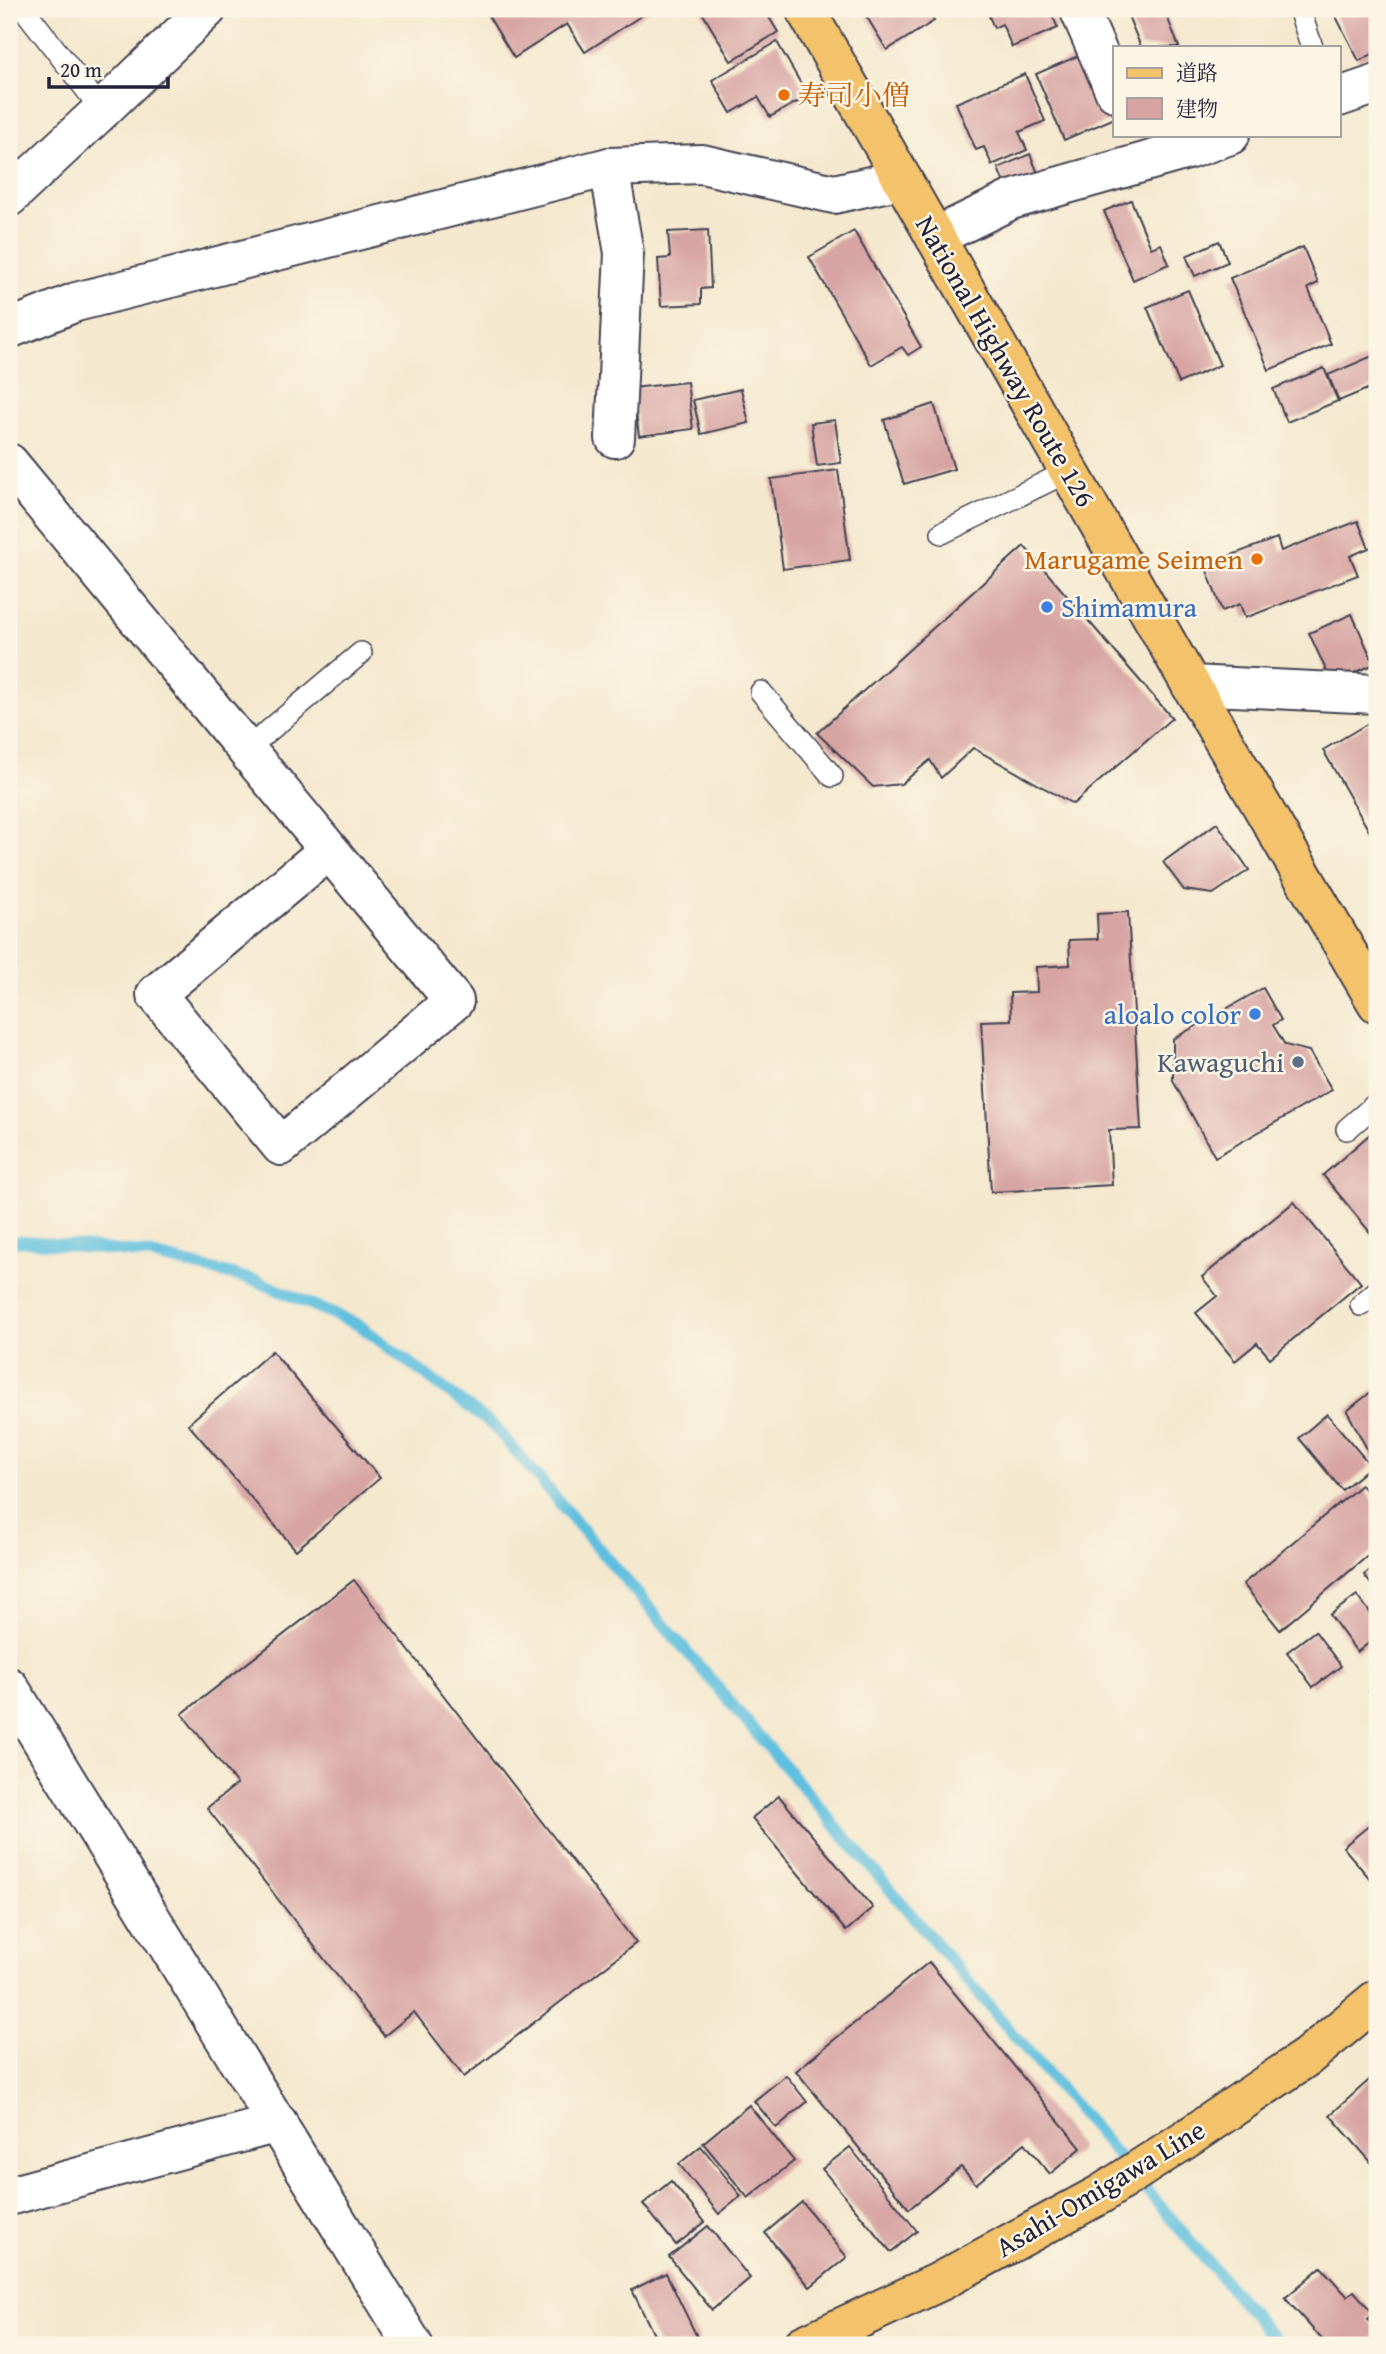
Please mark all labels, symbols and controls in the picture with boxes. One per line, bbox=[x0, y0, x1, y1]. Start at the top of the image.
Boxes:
scale bar bbox=[49, 46, 168, 90]
legend bbox=[1113, 46, 1340, 136]
text: 20 m bbox=[60, 54, 102, 85]
text: 道路 bbox=[1176, 57, 1218, 88]
place label: 寿司小僧 bbox=[798, 74, 910, 115]
marker: 寿司小僧 bbox=[776, 87, 792, 103]
text: 建物 bbox=[1176, 93, 1218, 124]
street label: National Highway Route 126 bbox=[906, 207, 1107, 514]
place label: Marugame Seimen bbox=[1024, 538, 1243, 579]
marker: Marugame Seimen bbox=[1249, 551, 1265, 567]
place label: Shimamura bbox=[1061, 586, 1198, 627]
marker: Shimamura bbox=[1039, 599, 1055, 615]
place label: aloalo color bbox=[1104, 993, 1241, 1034]
marker: aloalo color bbox=[1247, 1006, 1263, 1022]
place label: Kawaguchi bbox=[1157, 1041, 1284, 1082]
marker: Kawaguchi bbox=[1290, 1054, 1306, 1070]
street label: Asahi-Omigawa Line bbox=[987, 2109, 1212, 2266]

